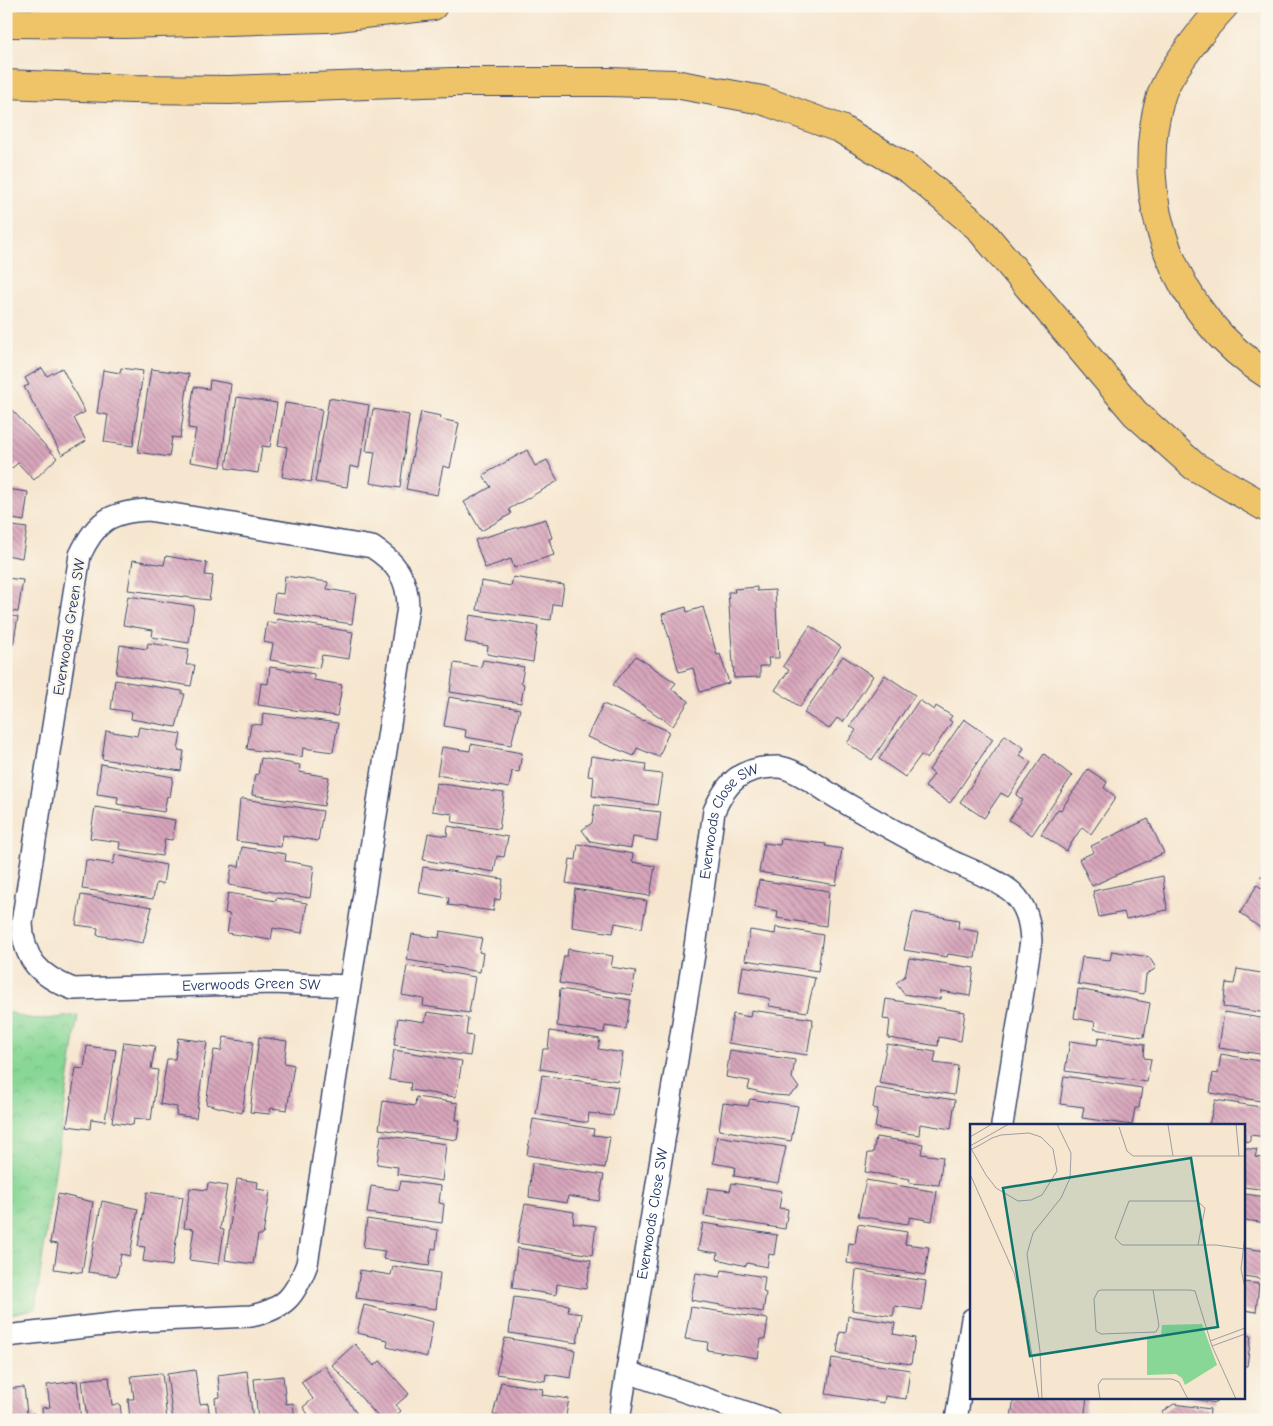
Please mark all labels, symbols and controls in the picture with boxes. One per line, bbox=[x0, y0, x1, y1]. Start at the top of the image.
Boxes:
street label: Everwoods Green SW bbox=[49, 557, 89, 697]
street label: Everwoods Close SW bbox=[696, 760, 761, 880]
street label: Everwoods Green SW bbox=[182, 974, 321, 995]
inset map bbox=[970, 1124, 1246, 1398]
street label: Everwoods Close SW bbox=[633, 1147, 672, 1281]

